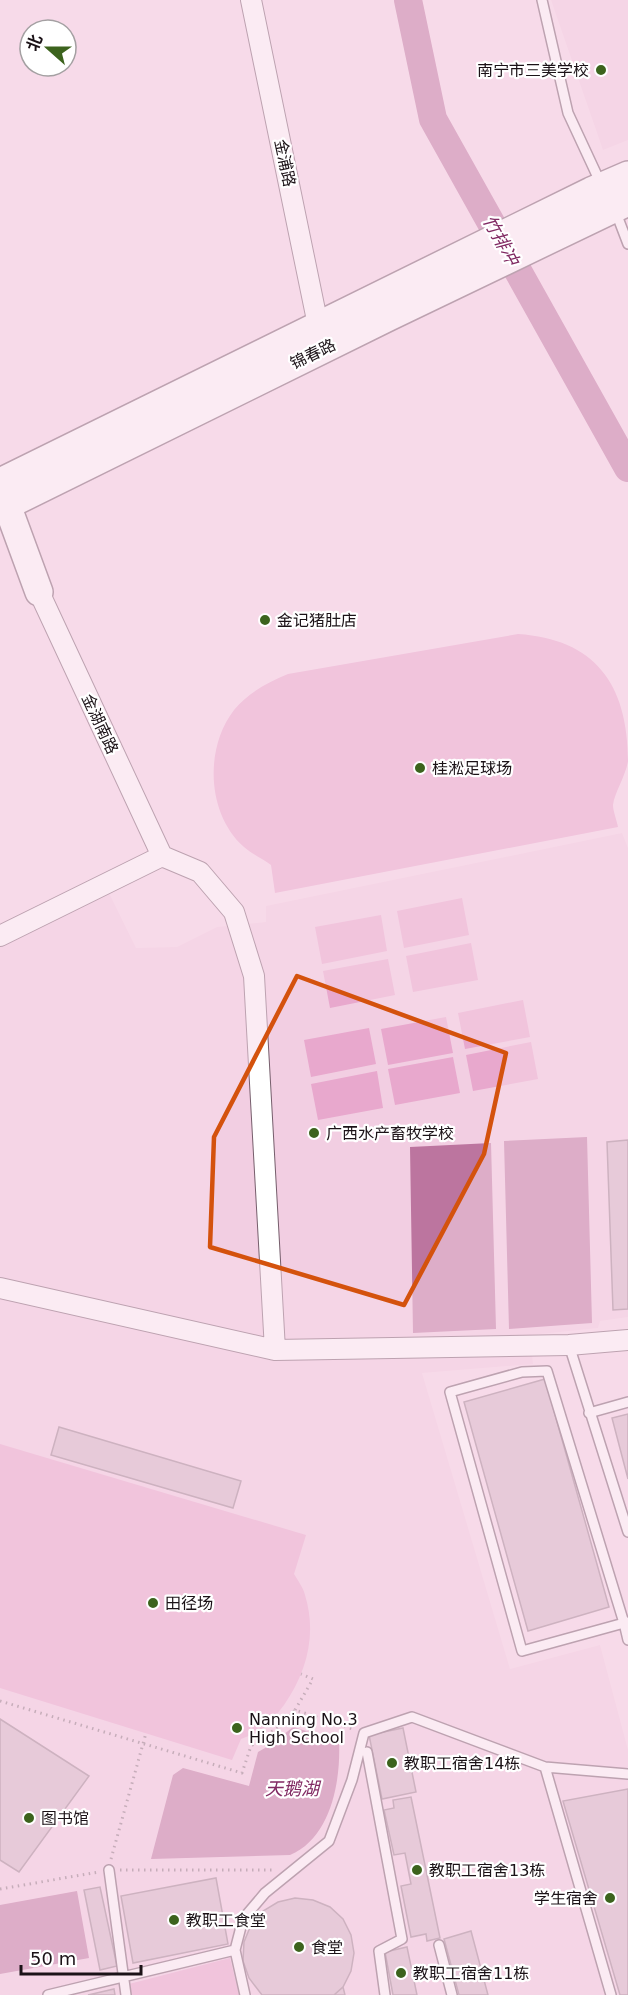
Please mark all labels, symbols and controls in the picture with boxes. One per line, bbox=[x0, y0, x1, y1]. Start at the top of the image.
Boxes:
north arrow bbox=[18, 18, 78, 78]
text: 北 bbox=[23, 32, 46, 54]
place label: 南宁市三美学校 bbox=[477, 61, 589, 80]
marker: 南宁市三美学校 bbox=[594, 63, 608, 77]
street label: 金浦路 bbox=[271, 138, 299, 188]
water label: 竹排冲 bbox=[479, 211, 524, 270]
street label: 锦春路 bbox=[287, 335, 339, 373]
place label: 金记猪肚店 bbox=[277, 611, 357, 630]
marker: 金记猪肚店 bbox=[258, 613, 272, 627]
street label: 金湖南路 bbox=[78, 691, 122, 757]
place label: 桂淞足球场 bbox=[432, 759, 512, 778]
marker: 桂淞足球场 bbox=[413, 761, 427, 775]
place label: 广西水产畜牧学校 bbox=[326, 1124, 454, 1143]
marker: 广西水产畜牧学校 bbox=[307, 1126, 321, 1140]
place label: 田径场 bbox=[165, 1594, 213, 1613]
marker: 田径场 bbox=[146, 1596, 160, 1610]
place label: Nanning No.3 High School bbox=[249, 1710, 358, 1747]
marker: Nanning No.3 High School bbox=[230, 1721, 244, 1735]
place label: 教职工宿舍14栋 bbox=[404, 1754, 520, 1773]
marker: 教职工宿舍14栋 bbox=[385, 1756, 399, 1770]
water label: 天鹅湖 bbox=[265, 1778, 322, 1799]
place label: 图书馆 bbox=[41, 1809, 89, 1828]
marker: 图书馆 bbox=[22, 1811, 36, 1825]
place label: 教职工宿舍13栋 bbox=[429, 1861, 545, 1880]
marker: 教职工宿舍13栋 bbox=[410, 1863, 424, 1877]
place label: 学生宿舍 bbox=[534, 1889, 598, 1908]
marker: 学生宿舍 bbox=[603, 1891, 617, 1905]
place label: 教职工食堂 bbox=[186, 1911, 266, 1930]
marker: 教职工食堂 bbox=[167, 1913, 181, 1927]
scale bar bbox=[21, 1938, 141, 1976]
place label: 食堂 bbox=[311, 1938, 343, 1957]
marker: 食堂 bbox=[292, 1940, 306, 1954]
text: 50 m bbox=[30, 1948, 76, 1969]
place label: 教职工宿舍11栋 bbox=[413, 1964, 529, 1983]
marker: 教职工宿舍11栋 bbox=[394, 1966, 408, 1980]

